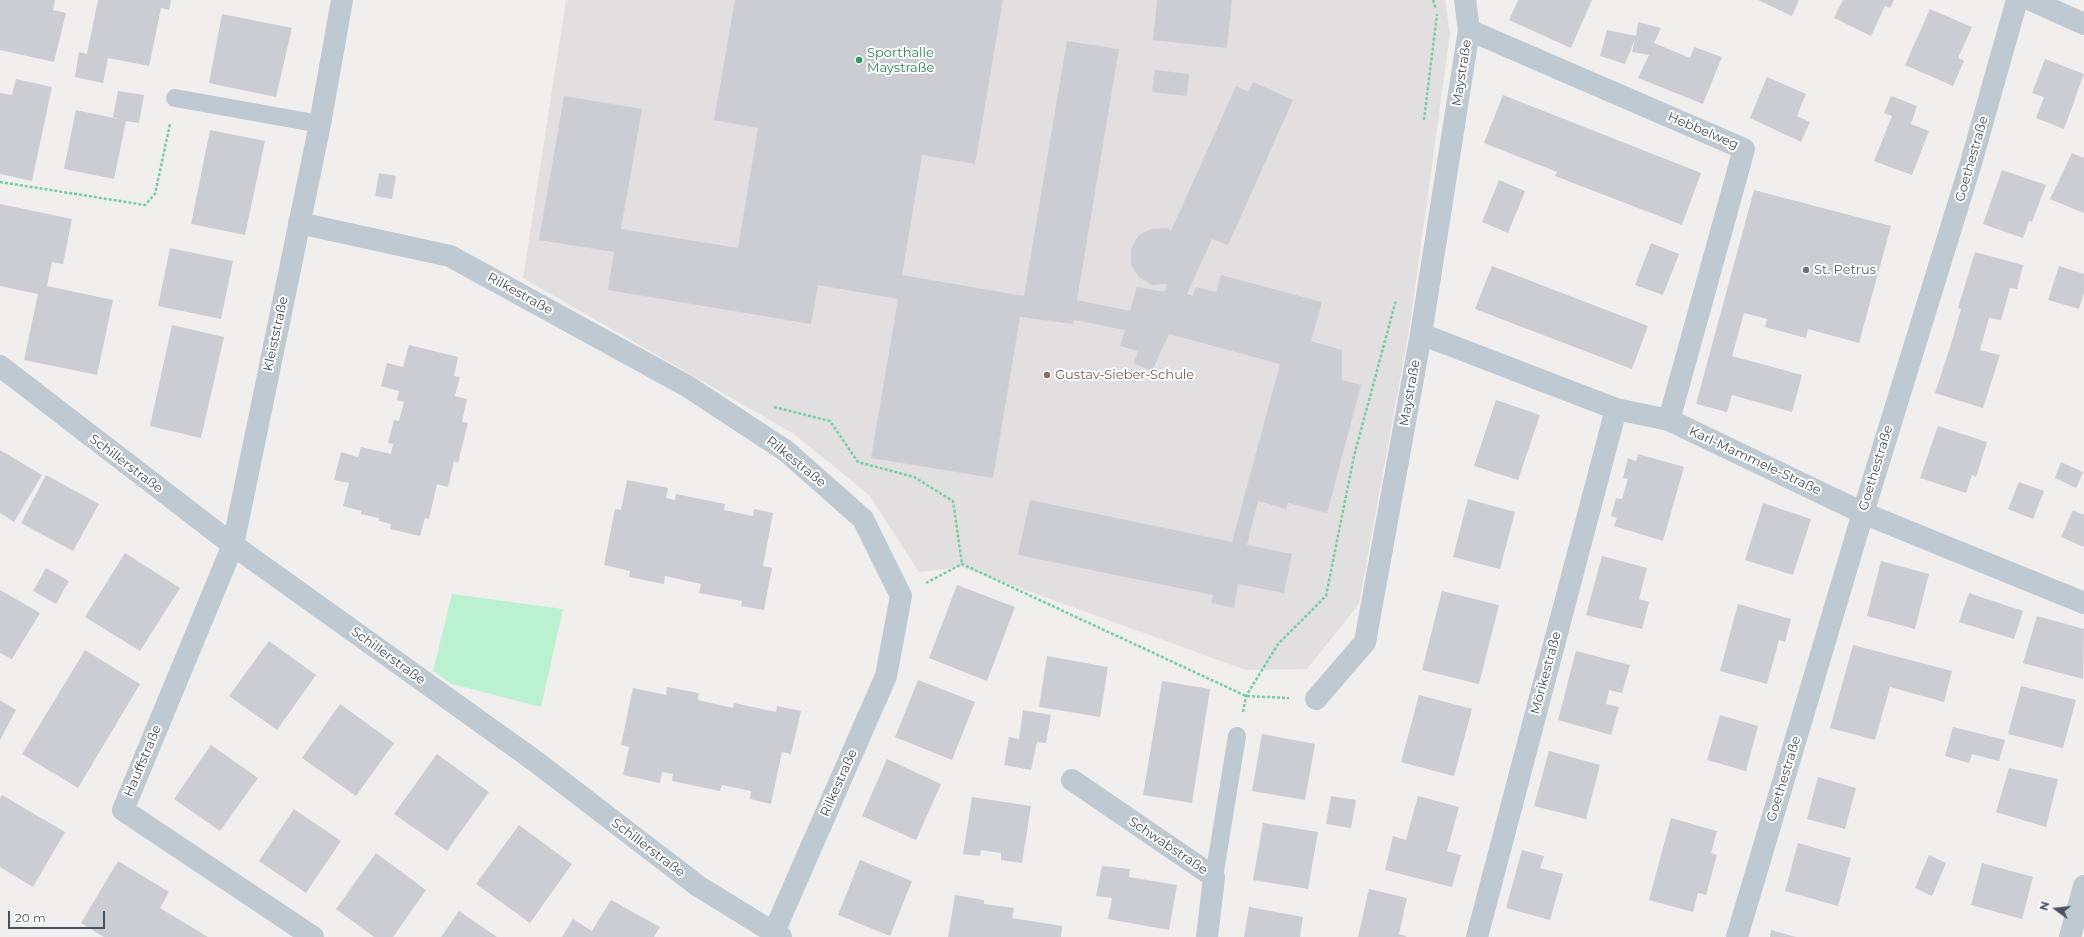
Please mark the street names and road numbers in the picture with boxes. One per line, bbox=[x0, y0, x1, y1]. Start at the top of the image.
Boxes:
street label: Maystraße bbox=[1449, 39, 1475, 107]
street label: Hebbelweg bbox=[1665, 109, 1741, 153]
street label: Goethestraße bbox=[1952, 114, 1992, 204]
street label: Rilkestraße bbox=[485, 270, 555, 318]
street label: Kleiststraße bbox=[260, 295, 292, 373]
street label: Maystraße bbox=[1396, 359, 1424, 427]
street label: Karl-Mammele-Straße bbox=[1686, 423, 1824, 499]
street label: Goethestraße bbox=[1856, 423, 1896, 513]
street label: Schillerstraße bbox=[86, 431, 166, 497]
street label: Rilkestraße bbox=[763, 433, 829, 491]
street label: Schillerstraße bbox=[348, 624, 428, 688]
street label: Mörikestraße bbox=[1527, 630, 1565, 716]
street label: Hauffstraße bbox=[121, 723, 165, 799]
street label: Goethestraße bbox=[1764, 734, 1804, 824]
street label: Rilkestraße bbox=[817, 747, 861, 819]
street label: Schwabstraße bbox=[1125, 814, 1211, 878]
street label: Schillerstraße bbox=[608, 815, 688, 881]

